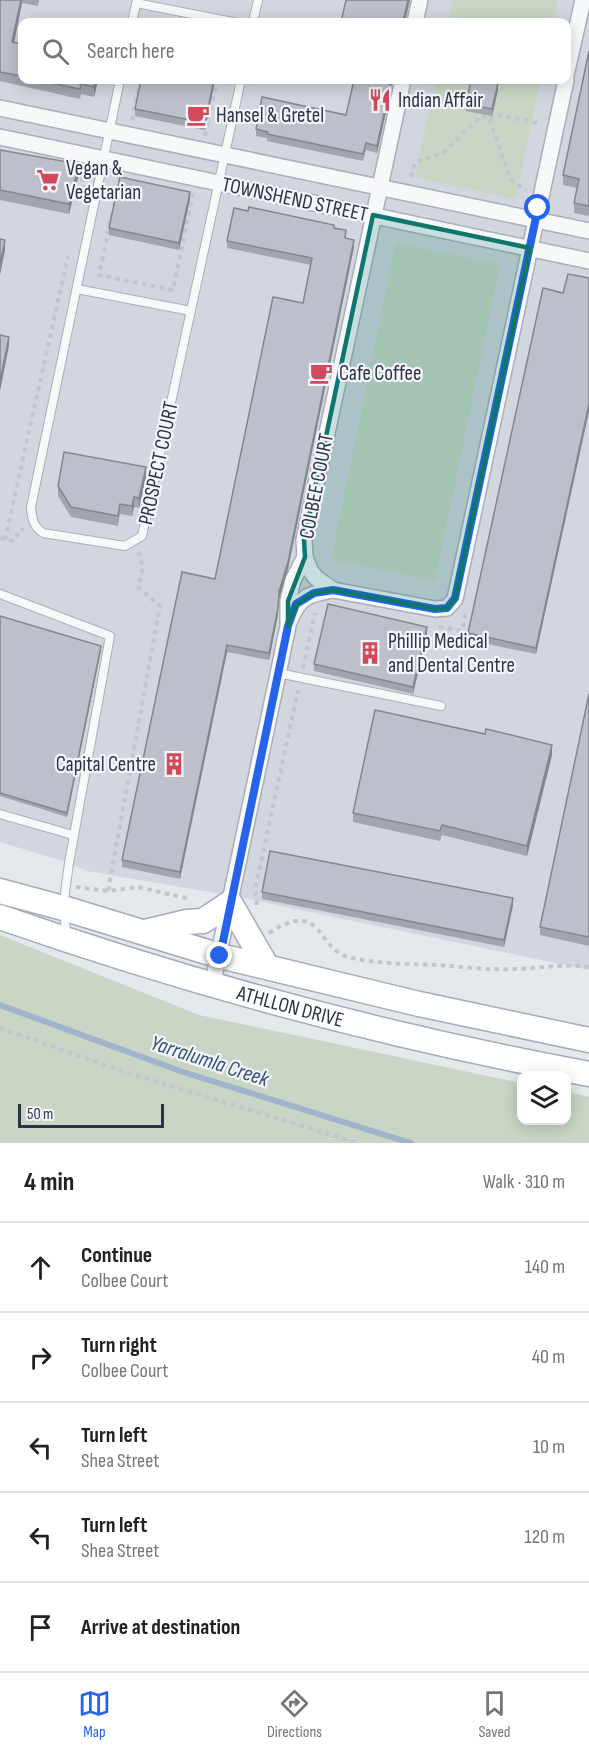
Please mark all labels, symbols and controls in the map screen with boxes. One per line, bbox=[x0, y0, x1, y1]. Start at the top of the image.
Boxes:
search box bbox=[18, 18, 571, 84]
icon: search bbox=[39, 35, 72, 68]
text: Search here bbox=[87, 38, 174, 65]
restaurant icon: Indian Affair bbox=[367, 87, 393, 113]
place label: Indian Affair bbox=[398, 88, 483, 113]
cafe icon: Hansel & Gretel bbox=[185, 102, 211, 128]
place label: Hansel & Gretel bbox=[216, 103, 324, 128]
place label: Vegan & Vegetarian bbox=[66, 156, 141, 205]
supermarket icon: Vegan & Vegetarian bbox=[35, 167, 61, 193]
street label: TOWNSHEND STREET bbox=[220, 172, 371, 227]
route start bbox=[524, 194, 550, 220]
cafe icon: Cafe Coffee bbox=[308, 360, 334, 386]
place label: Cafe Coffee bbox=[339, 361, 421, 386]
street label: PROSPECT COURT bbox=[133, 399, 184, 527]
street label: COLBEE COURT bbox=[294, 431, 339, 541]
place label: Phillip Medical and Dental Centre bbox=[388, 629, 515, 678]
building icon: Phillip Medical and Dental Centre bbox=[357, 640, 383, 666]
building icon: Capital Centre bbox=[161, 751, 187, 777]
place label: Capital Centre bbox=[56, 752, 156, 777]
route end bbox=[206, 942, 232, 968]
street label: ATHLLON DRIVE bbox=[233, 980, 346, 1033]
water label: Yarralumla Creek bbox=[147, 1030, 273, 1093]
map controls bbox=[517, 1071, 571, 1125]
button: layers bbox=[517, 1071, 571, 1125]
scale bar bbox=[18, 1101, 164, 1128]
text: 50 m bbox=[27, 1105, 53, 1124]
text: 4 min bbox=[24, 1167, 74, 1198]
text: Walk · 310 m bbox=[483, 1170, 565, 1194]
text: Continue bbox=[81, 1242, 152, 1269]
icon: ahead bbox=[24, 1251, 57, 1284]
text: 140 m bbox=[525, 1255, 565, 1279]
text: Colbee Court bbox=[81, 1269, 168, 1293]
text: Turn right bbox=[81, 1332, 157, 1359]
icon: right bbox=[24, 1341, 57, 1374]
text: 40 m bbox=[532, 1345, 565, 1369]
text: Colbee Court bbox=[81, 1359, 168, 1383]
text: Turn left bbox=[81, 1422, 147, 1449]
icon: left bbox=[24, 1431, 57, 1464]
text: 10 m bbox=[533, 1435, 565, 1459]
text: Shea Street bbox=[81, 1449, 159, 1473]
text: Turn left bbox=[81, 1512, 147, 1539]
icon: left bbox=[24, 1521, 57, 1554]
text: 120 m bbox=[525, 1525, 565, 1549]
text: Shea Street bbox=[81, 1539, 159, 1563]
icon: arrive bbox=[24, 1611, 57, 1644]
text: Arrive at destination bbox=[81, 1614, 240, 1641]
tab: Map bbox=[78, 1687, 111, 1742]
tab: Directions bbox=[267, 1687, 322, 1742]
tab: Saved bbox=[478, 1687, 511, 1742]

